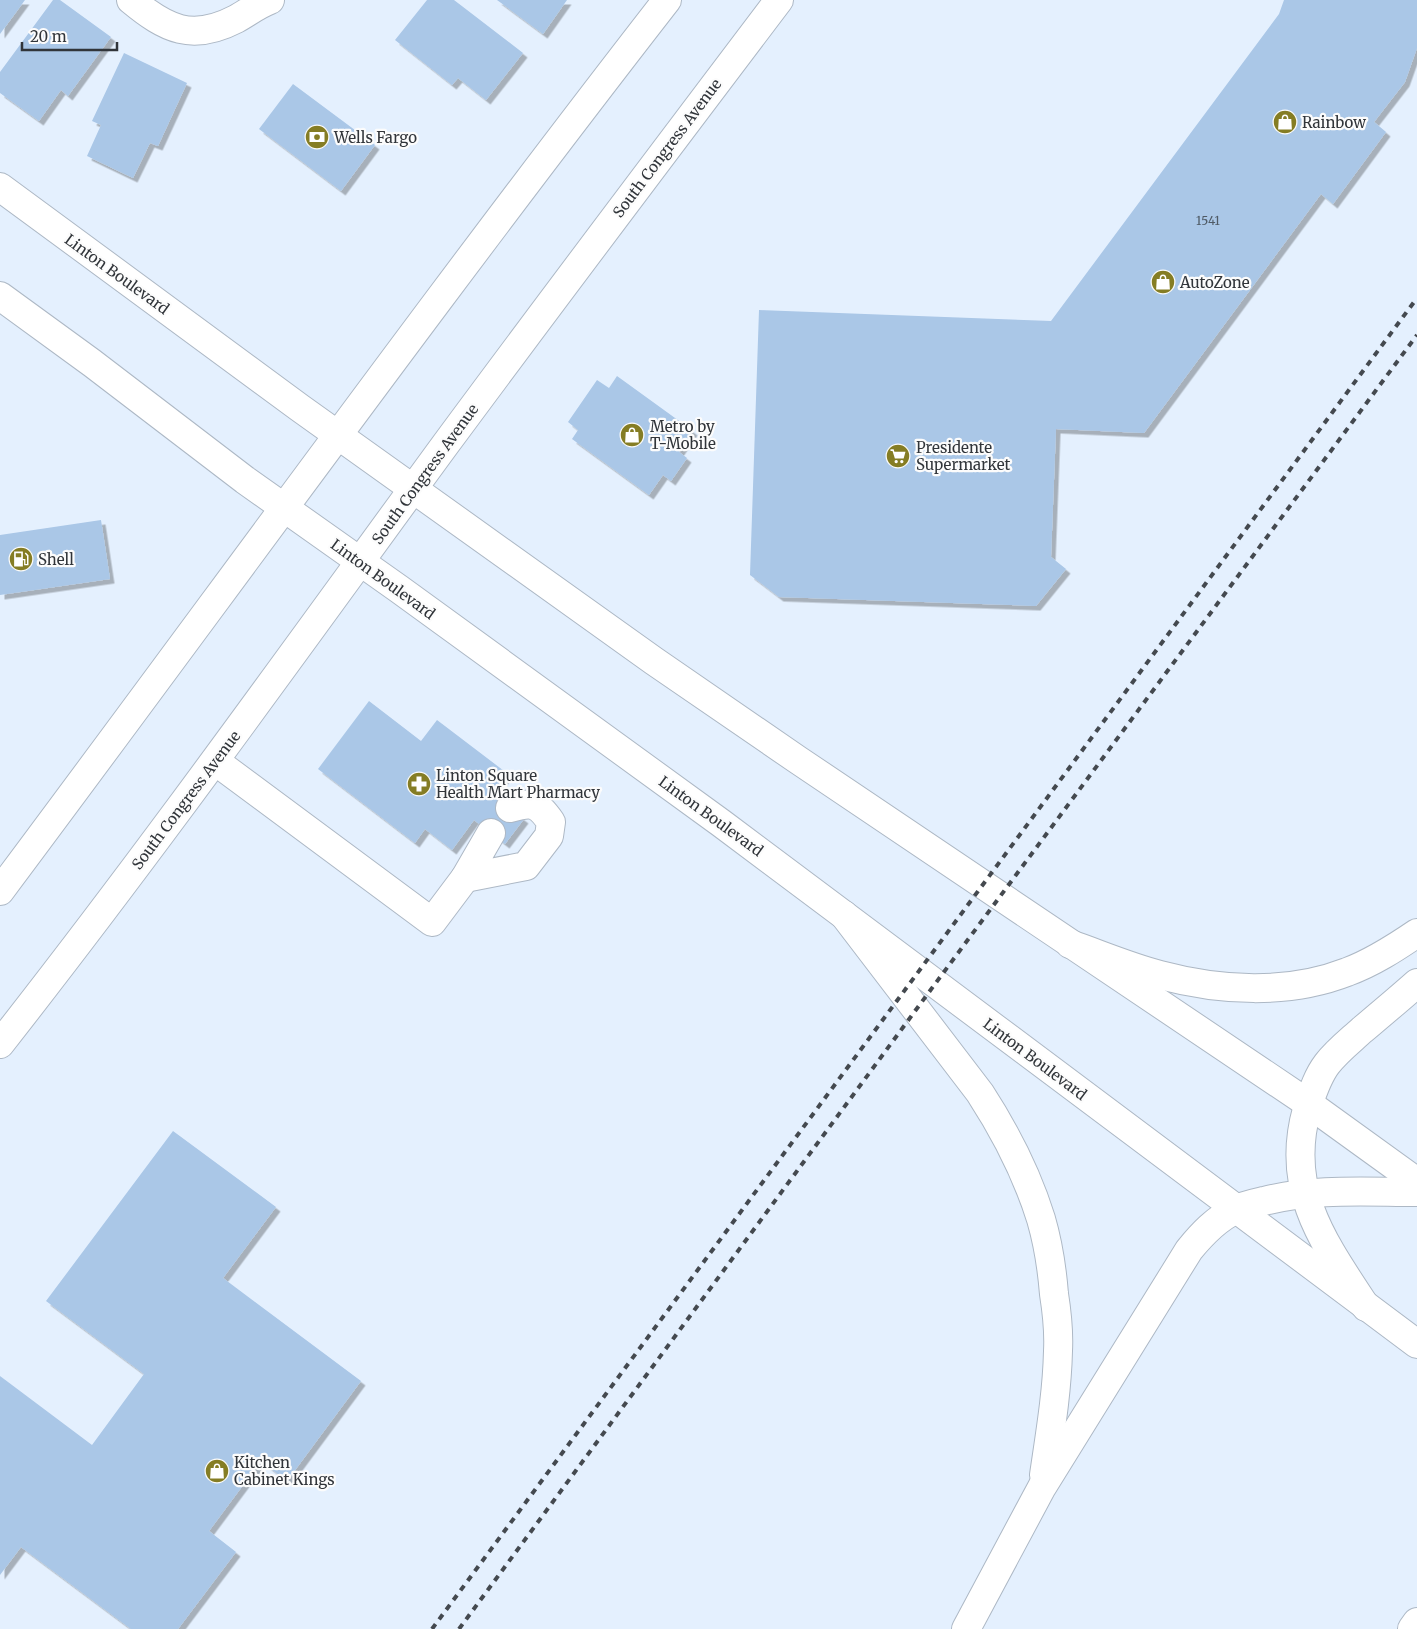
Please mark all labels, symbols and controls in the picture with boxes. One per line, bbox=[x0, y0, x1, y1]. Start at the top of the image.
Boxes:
scale bar bbox=[22, 20, 118, 52]
text: 20 m bbox=[30, 27, 67, 46]
street label: South Congress Avenue bbox=[609, 75, 726, 221]
shop icon: Rainbow bbox=[1272, 109, 1298, 135]
place label: Rainbow bbox=[1302, 113, 1366, 132]
bank icon: Wells Fargo bbox=[304, 124, 330, 150]
place label: Wells Fargo bbox=[333, 128, 417, 147]
house number: 1541 bbox=[1196, 213, 1220, 228]
street label: Linton Boulevard bbox=[61, 230, 173, 318]
shop icon: AutoZone bbox=[1150, 269, 1176, 295]
place label: AutoZone bbox=[1179, 273, 1250, 292]
street label: South Congress Avenue bbox=[368, 400, 482, 548]
place label: Metro by T-Mobile bbox=[650, 417, 716, 453]
shop icon: Metro by T-Mobile bbox=[619, 422, 645, 448]
place label: Presidente Supermarket bbox=[916, 438, 1010, 474]
supermarket icon: Presidente Supermarket bbox=[885, 443, 911, 469]
street label: Linton Boulevard bbox=[327, 535, 439, 623]
fuel station icon: Shell bbox=[8, 546, 34, 572]
place label: Shell bbox=[38, 550, 74, 569]
street label: South Congress Avenue bbox=[128, 727, 245, 873]
place label: Linton Square Health Mart Pharmacy bbox=[436, 766, 600, 802]
pharmacy icon: Linton Square Health Mart Pharmacy bbox=[406, 771, 432, 797]
street label: Linton Boulevard bbox=[655, 772, 767, 860]
street label: Linton Boulevard bbox=[980, 1014, 1090, 1104]
place label: Kitchen Cabinet Kings bbox=[234, 1453, 335, 1489]
shop icon: Kitchen Cabinet Kings bbox=[204, 1458, 230, 1484]

